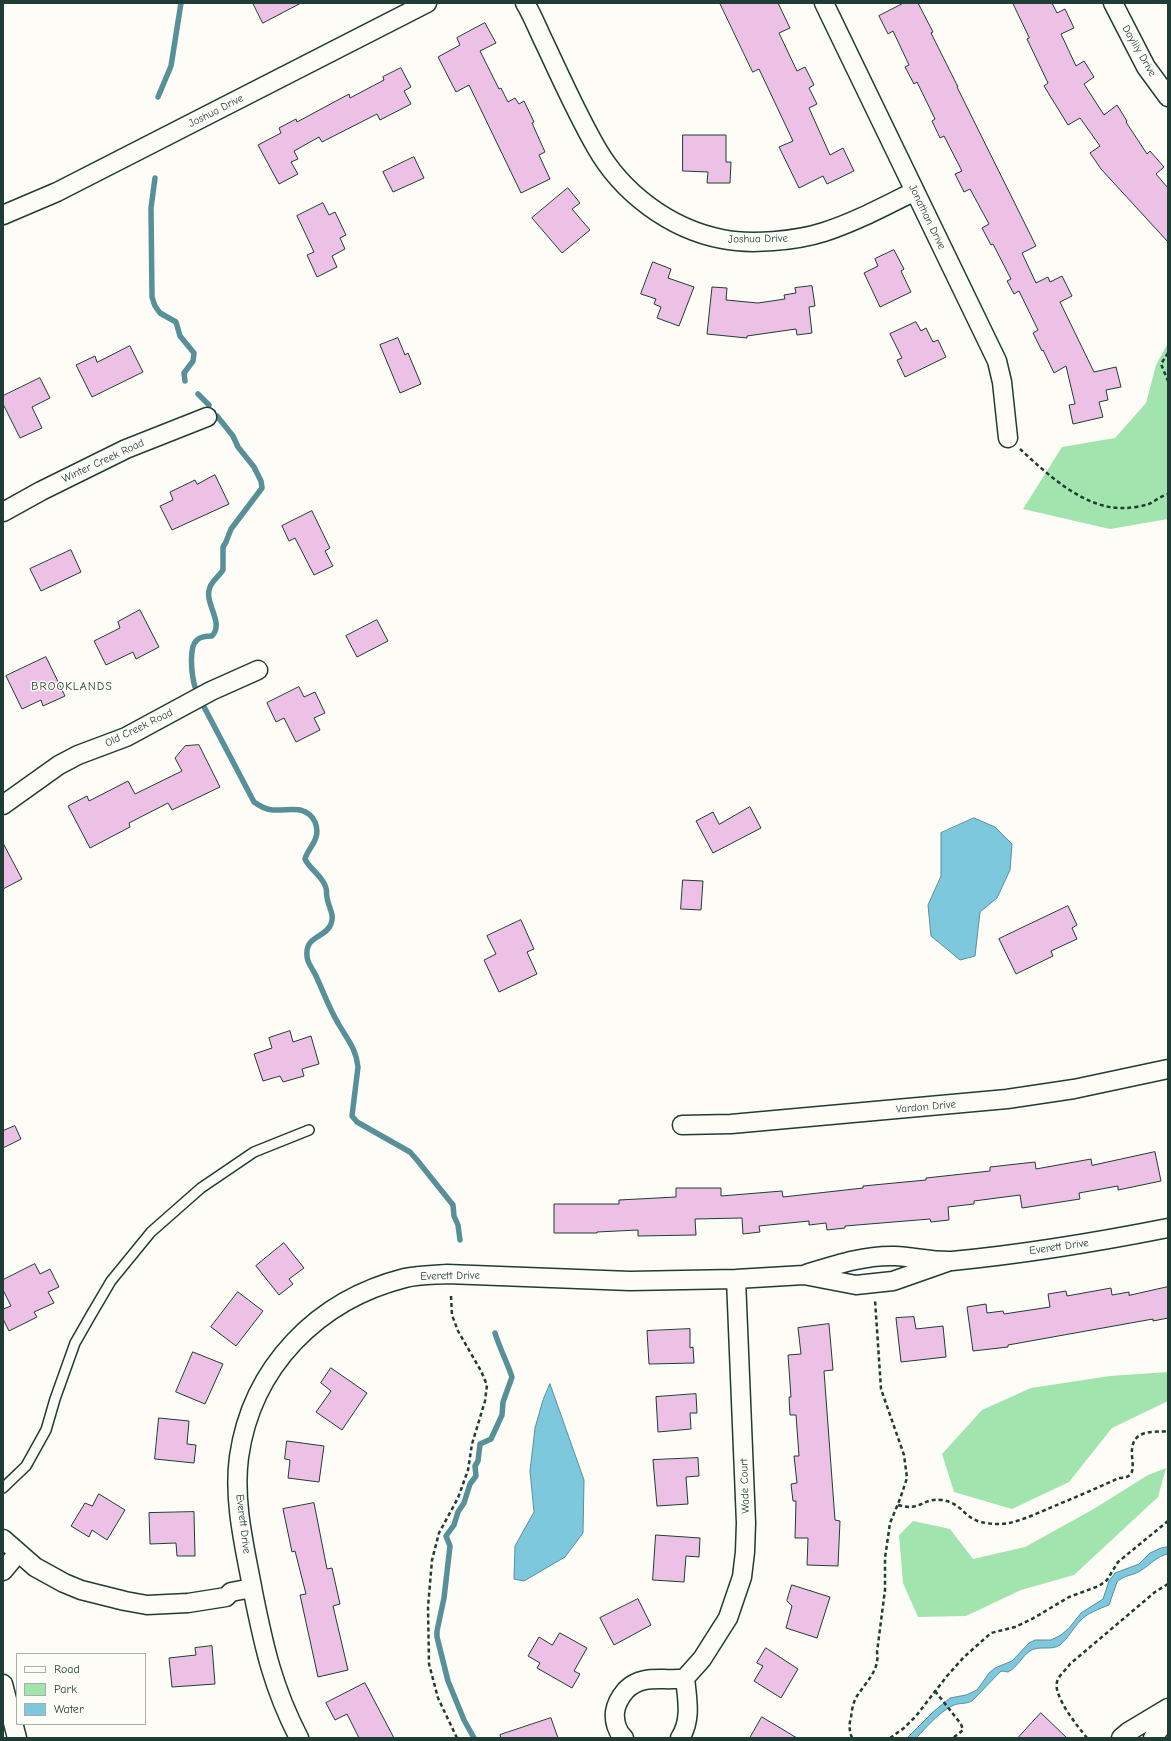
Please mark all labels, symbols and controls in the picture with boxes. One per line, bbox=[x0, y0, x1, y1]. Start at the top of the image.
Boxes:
street label: Daylily Drive bbox=[1119, 23, 1159, 79]
street label: Joshua Drive bbox=[186, 92, 246, 130]
street label: Jonathan Drive bbox=[906, 182, 948, 252]
street label: Joshua Drive bbox=[728, 232, 788, 246]
street label: Winter Creek Road bbox=[60, 436, 146, 486]
district label: BROOKLANDS bbox=[31, 680, 113, 694]
street label: Old Creek Road bbox=[103, 706, 175, 750]
street label: Vardon Drive bbox=[896, 1098, 956, 1116]
street label: Everett Drive bbox=[1028, 1236, 1090, 1258]
street label: Everett Drive bbox=[420, 1269, 480, 1283]
street label: Wade Court bbox=[737, 1458, 753, 1514]
street label: Everett Drive bbox=[233, 1494, 253, 1554]
legend bbox=[16, 1653, 146, 1725]
text: Road bbox=[54, 1662, 80, 1676]
text: Park bbox=[54, 1682, 77, 1696]
text: Water bbox=[54, 1702, 84, 1716]

